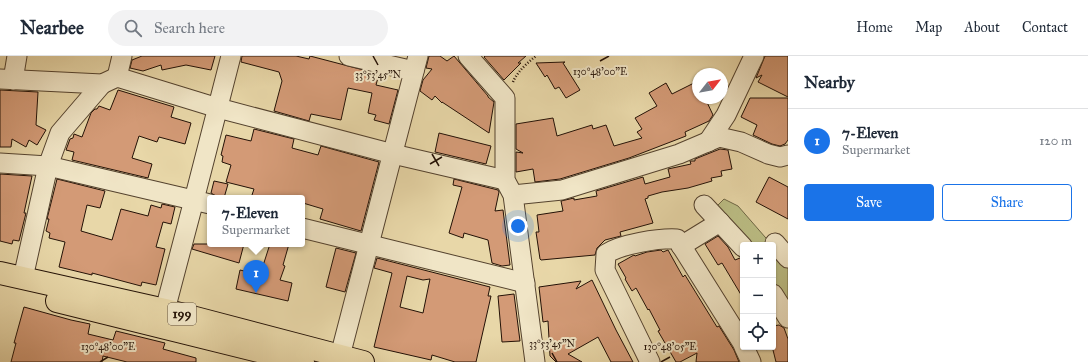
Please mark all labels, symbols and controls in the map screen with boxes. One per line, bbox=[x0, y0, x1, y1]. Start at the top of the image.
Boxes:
search box bbox=[108, 10, 388, 46]
text: Nearbee bbox=[20, 16, 84, 39]
icon: search bbox=[122, 17, 144, 39]
text: Search here bbox=[154, 19, 225, 37]
text: Home bbox=[856, 19, 893, 36]
text: Map bbox=[915, 19, 942, 36]
text: About bbox=[964, 19, 1000, 36]
text: Contact bbox=[1022, 19, 1068, 36]
text: 130°48'00"E bbox=[573, 66, 627, 78]
north arrow bbox=[692, 68, 728, 104]
text: 33°53'45"N bbox=[355, 69, 402, 81]
text: Nearby bbox=[804, 72, 855, 93]
text: 7-Eleven bbox=[842, 124, 898, 142]
text: 1 bbox=[814, 133, 820, 149]
text: 120 m bbox=[1039, 133, 1072, 149]
text: Supermarket bbox=[842, 142, 910, 158]
button: Save bbox=[804, 184, 934, 221]
button: Share bbox=[942, 184, 1072, 221]
popup bbox=[207, 195, 305, 247]
text: 7-Eleven bbox=[222, 204, 278, 222]
your location bbox=[508, 216, 528, 236]
text: Supermarket bbox=[222, 222, 290, 238]
map controls bbox=[740, 242, 776, 350]
button: + bbox=[740, 242, 776, 278]
pin: 1 bbox=[243, 260, 269, 293]
button: − bbox=[740, 278, 776, 314]
road number: 199 bbox=[168, 303, 196, 325]
button: locate bbox=[740, 314, 776, 350]
text: 33°53'45"N bbox=[529, 338, 576, 350]
text: 130°48'00"E bbox=[81, 341, 135, 353]
text: 130°48'05"E bbox=[643, 341, 697, 353]

